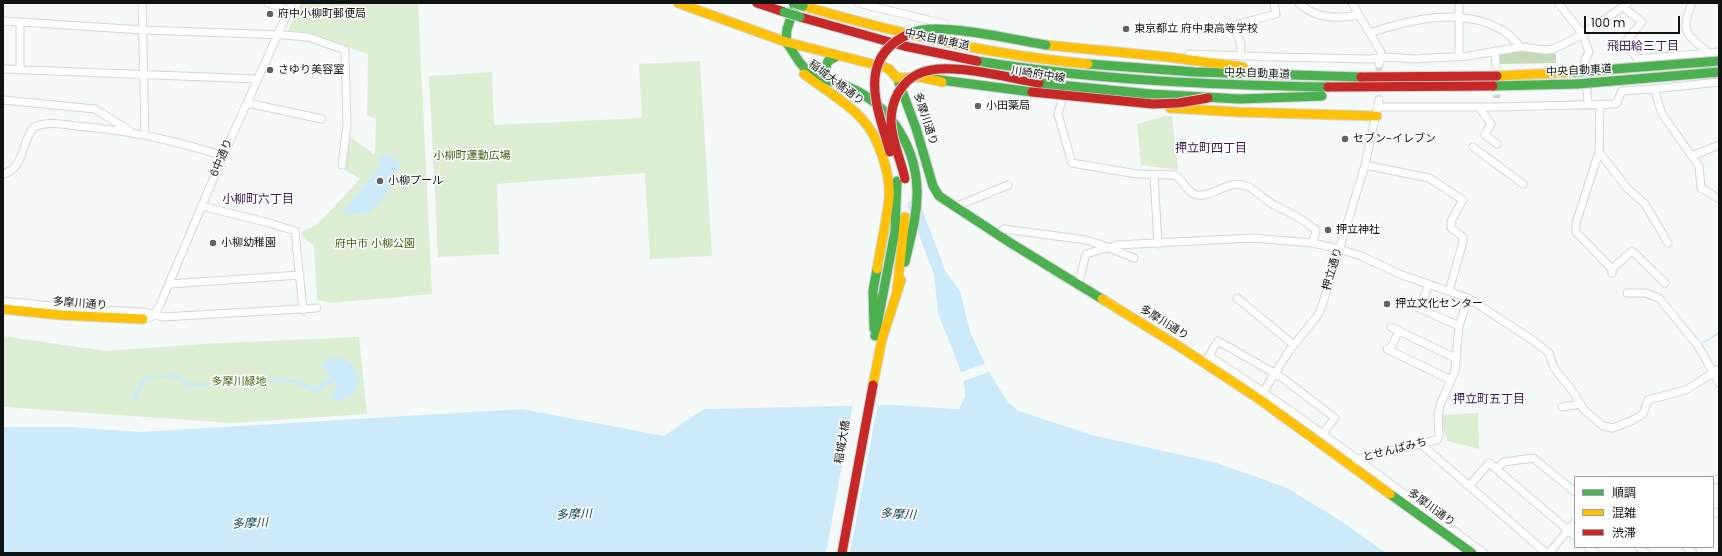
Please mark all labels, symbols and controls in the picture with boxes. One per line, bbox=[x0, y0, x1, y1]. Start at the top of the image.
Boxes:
place label: 府中小柳町郵便局 bbox=[278, 7, 366, 21]
scale bar bbox=[1586, 8, 1682, 34]
marker: 府中小柳町郵便局 bbox=[265, 9, 275, 19]
text: 100 m bbox=[1591, 14, 1625, 31]
place label: 東京都立 府中東高等学校 bbox=[1134, 22, 1258, 36]
marker: 東京都立 府中東高等学校 bbox=[1121, 24, 1131, 34]
street label: 中央自動車道 bbox=[903, 27, 971, 53]
district label: 飛田給三丁目 bbox=[1607, 40, 1679, 54]
street label: 稲城大橋通り bbox=[806, 58, 866, 108]
place label: さゆり美容室 bbox=[278, 63, 344, 77]
street label: 中央自動車道 bbox=[1546, 63, 1612, 79]
street label: 川崎府中線 bbox=[1010, 64, 1066, 86]
marker: さゆり美容室 bbox=[265, 65, 275, 75]
street label: 中央自動車道 bbox=[1224, 66, 1290, 82]
street label: 多摩川通り bbox=[910, 91, 940, 147]
place label: 小田薬局 bbox=[986, 99, 1030, 113]
marker: 小田薬局 bbox=[973, 101, 983, 111]
place label: セブン-イレブン bbox=[1353, 132, 1436, 146]
marker: セブン-イレブン bbox=[1340, 134, 1350, 144]
street label: 6中通り bbox=[208, 137, 236, 179]
district label: 押立町四丁目 bbox=[1175, 142, 1247, 156]
park label: 小柳町運動広場 bbox=[434, 149, 510, 163]
place label: 小柳プール bbox=[388, 174, 443, 188]
marker: 小柳プール bbox=[375, 176, 385, 186]
district label: 小柳町六丁目 bbox=[222, 193, 294, 207]
place label: 押立神社 bbox=[1336, 223, 1380, 237]
marker: 押立神社 bbox=[1323, 225, 1333, 235]
place label: 小柳幼稚園 bbox=[221, 236, 276, 250]
park label: 府中市 小柳公園 bbox=[335, 237, 415, 251]
marker: 小柳幼稚園 bbox=[208, 238, 218, 248]
street label: 押立通り bbox=[1321, 246, 1345, 292]
street label: 多摩川通り bbox=[52, 295, 108, 313]
place label: 押立文化センター bbox=[1395, 297, 1483, 311]
marker: 押立文化センター bbox=[1382, 299, 1392, 309]
street label: 多摩川通り bbox=[1137, 303, 1191, 343]
park label: 多摩川緑地 bbox=[212, 375, 266, 389]
district label: 押立町五丁目 bbox=[1453, 393, 1525, 407]
street label: 稲城大橋 bbox=[833, 419, 853, 465]
street label: とせんばみち bbox=[1361, 436, 1429, 464]
legend bbox=[1574, 476, 1714, 548]
text: 順調 bbox=[1612, 484, 1636, 501]
street label: 多摩川通り bbox=[1405, 486, 1457, 530]
text: 混雑 bbox=[1612, 504, 1636, 521]
water label: 多摩川 bbox=[556, 507, 592, 523]
water label: 多摩川 bbox=[880, 507, 916, 523]
water label: 多摩川 bbox=[232, 516, 268, 532]
text: 渋滞 bbox=[1612, 524, 1636, 541]

